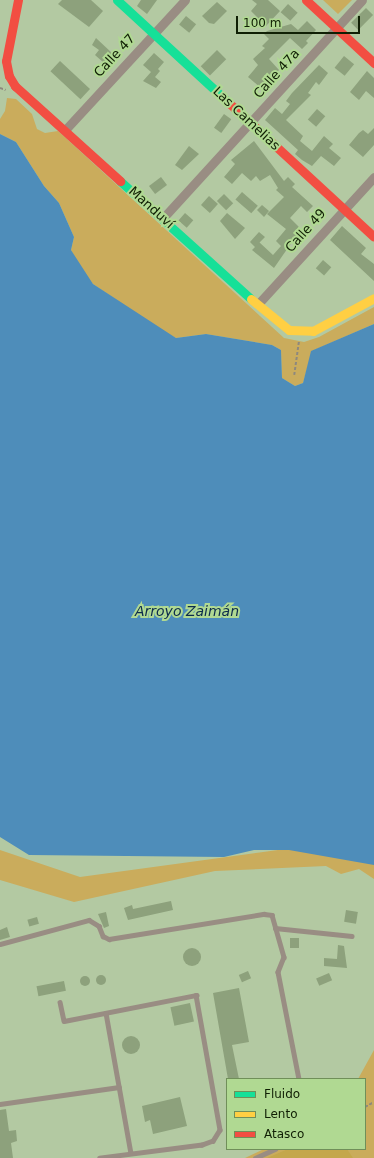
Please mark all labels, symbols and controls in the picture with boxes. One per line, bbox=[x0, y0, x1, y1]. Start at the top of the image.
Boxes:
scale bar bbox=[238, 8, 362, 34]
text: 100 m bbox=[243, 16, 281, 30]
street label: Calle 47 bbox=[91, 31, 139, 81]
street label: Calle 47a bbox=[251, 46, 303, 102]
street label: Las Camelias bbox=[209, 84, 283, 154]
street label: Manduví bbox=[125, 184, 177, 232]
street label: Calle 49 bbox=[282, 206, 330, 256]
water label: Arroyo Zaimán bbox=[135, 603, 239, 619]
legend bbox=[226, 1078, 366, 1150]
text: Fluido bbox=[264, 1087, 300, 1101]
text: Lento bbox=[264, 1107, 298, 1121]
text: Atasco bbox=[264, 1127, 304, 1141]

